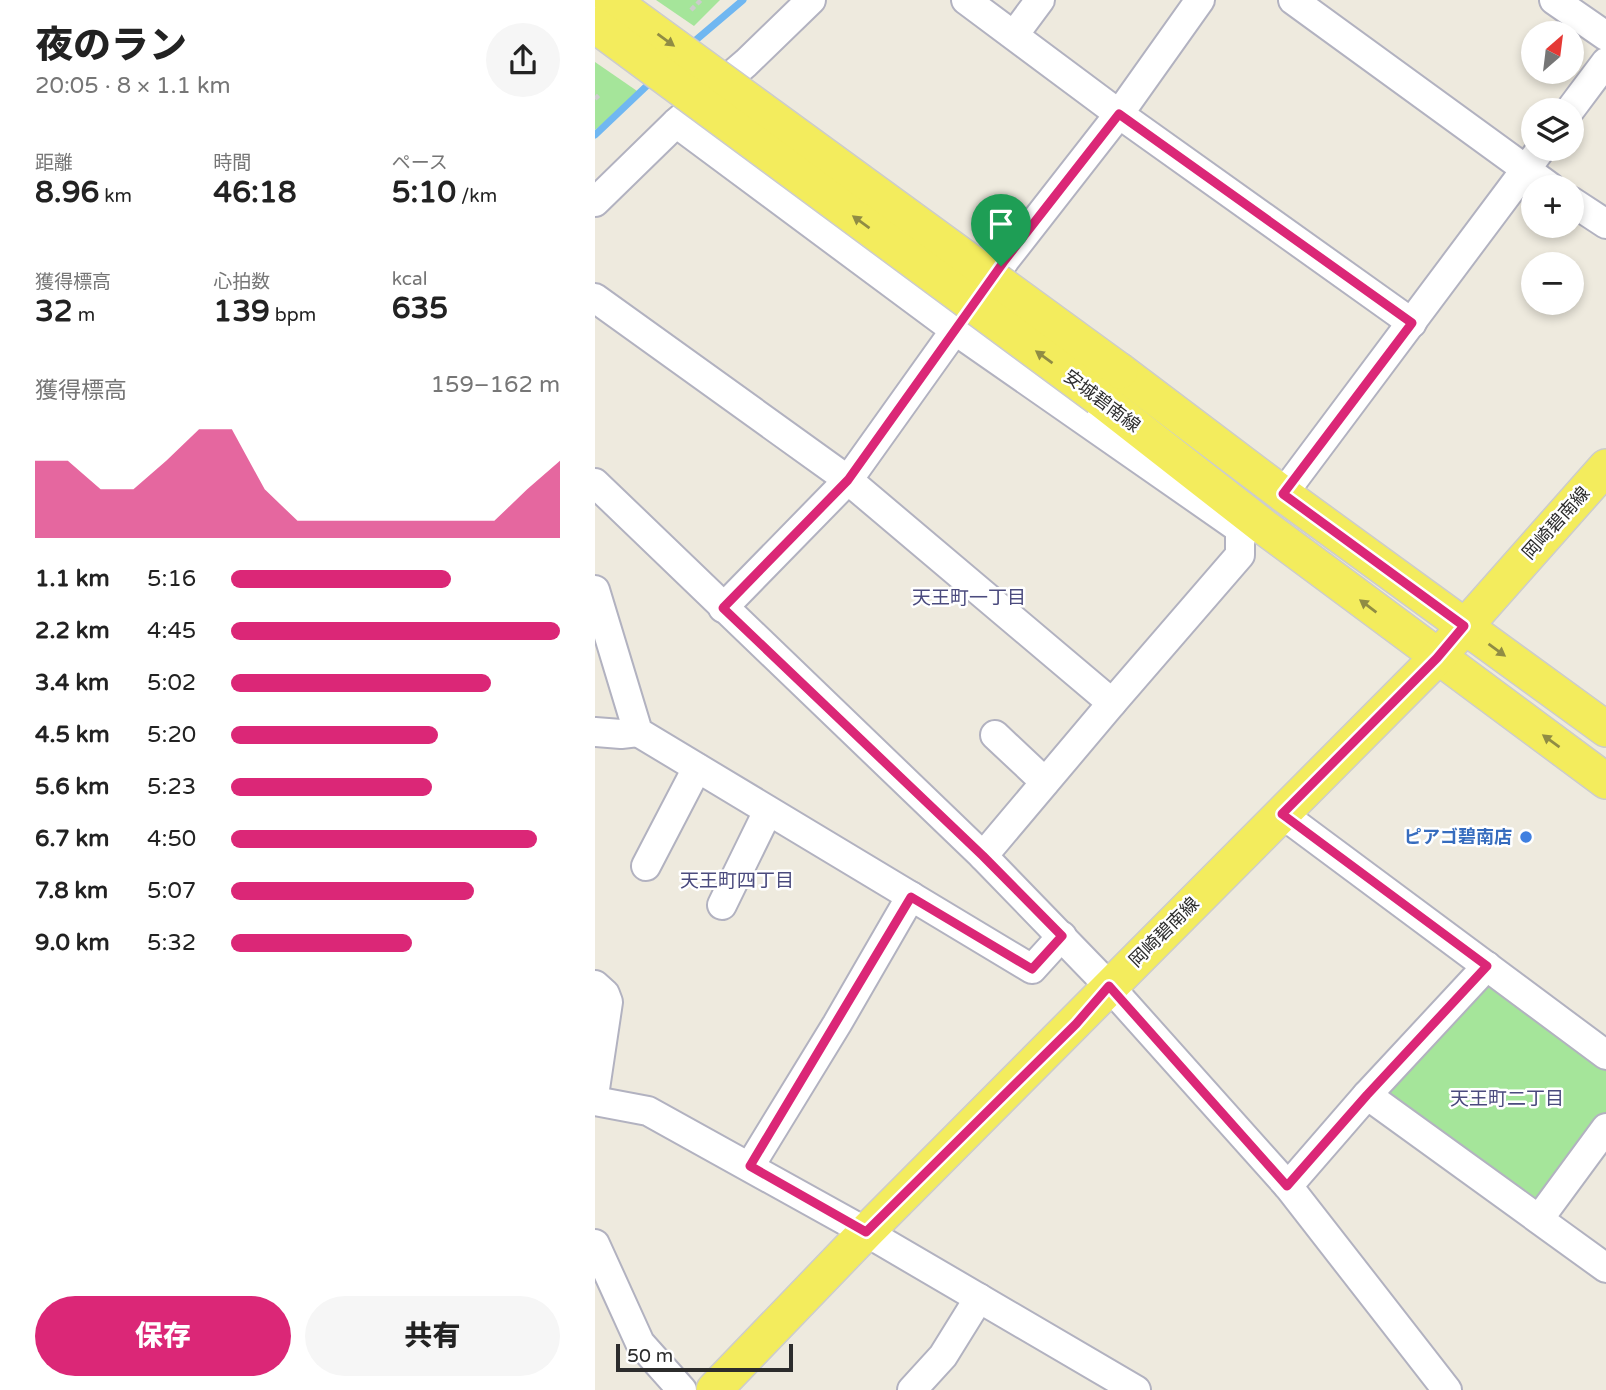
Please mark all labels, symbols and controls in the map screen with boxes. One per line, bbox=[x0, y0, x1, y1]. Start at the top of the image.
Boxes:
north arrow bbox=[1521, 21, 1584, 84]
map controls bbox=[1521, 21, 1584, 315]
text: 夜のラン bbox=[35, 23, 187, 69]
button: share bbox=[486, 23, 560, 97]
one-way arrow bbox=[657, 33, 676, 47]
text: 20:05 · 8 × 1.1 km bbox=[35, 72, 231, 100]
button: layers bbox=[1521, 98, 1584, 161]
text: 距離 bbox=[35, 152, 73, 174]
text: 時間 bbox=[213, 152, 251, 174]
text: ペース bbox=[392, 152, 448, 174]
text: 8.96 bbox=[35, 174, 99, 211]
text: 46:18 bbox=[213, 174, 297, 211]
text: 5:10 bbox=[392, 174, 456, 211]
button: + bbox=[1521, 175, 1584, 238]
text: km bbox=[99, 185, 132, 207]
text: /km bbox=[456, 185, 497, 207]
pin bbox=[971, 194, 1031, 266]
icon: arrive bbox=[982, 205, 1020, 243]
one-way arrow bbox=[852, 215, 870, 229]
button: − bbox=[1521, 252, 1584, 315]
text: kcal bbox=[392, 268, 427, 290]
text: 獲得標高 bbox=[35, 271, 111, 293]
text: 心拍数 bbox=[213, 271, 270, 293]
text: 635 bbox=[392, 290, 448, 327]
text: 32 bbox=[35, 293, 73, 330]
text: 139 bbox=[213, 293, 270, 330]
text: m bbox=[73, 304, 95, 326]
text: bpm bbox=[270, 304, 316, 326]
one-way arrow bbox=[1035, 350, 1053, 364]
street label: 安城碧南線 bbox=[1059, 365, 1145, 437]
text: 159–162 m bbox=[431, 371, 560, 399]
text: 獲得標高 bbox=[35, 377, 127, 405]
street label: 岡崎碧南線 bbox=[1518, 482, 1594, 564]
text: 1.1 km bbox=[35, 565, 110, 593]
text: 5:16 bbox=[147, 565, 196, 593]
district label: 天王町一丁目 bbox=[912, 587, 1026, 609]
one-way arrow bbox=[1359, 599, 1377, 613]
text: 2.2 km bbox=[35, 617, 110, 645]
text: 4:45 bbox=[147, 617, 196, 645]
one-way arrow bbox=[1488, 642, 1506, 656]
text: 3.4 km bbox=[35, 669, 109, 697]
text: 5:02 bbox=[147, 669, 196, 697]
text: 4.5 km bbox=[35, 721, 110, 749]
text: 5:20 bbox=[147, 721, 196, 749]
one-way arrow bbox=[1542, 734, 1560, 748]
text: 5.6 km bbox=[35, 773, 109, 801]
text: 5:23 bbox=[147, 773, 196, 801]
text: 6.7 km bbox=[35, 825, 109, 853]
text: 4:50 bbox=[147, 825, 196, 853]
place label: ピアゴ碧南店 bbox=[1404, 826, 1512, 848]
marker: ピアゴ碧南店 bbox=[1518, 829, 1534, 845]
district label: 天王町四丁目 bbox=[680, 870, 794, 892]
text: 7.8 km bbox=[35, 877, 108, 905]
text: 5:07 bbox=[147, 877, 196, 905]
street label: 岡崎碧南線 bbox=[1124, 892, 1204, 972]
text: 9.0 km bbox=[35, 929, 110, 957]
text: 5:32 bbox=[147, 929, 196, 957]
district label: 天王町二丁目 bbox=[1450, 1088, 1564, 1110]
button: 保存 bbox=[35, 1296, 291, 1376]
button: 共有 bbox=[305, 1296, 560, 1376]
scale bar bbox=[616, 1341, 793, 1373]
text: 50 m bbox=[627, 1345, 673, 1367]

